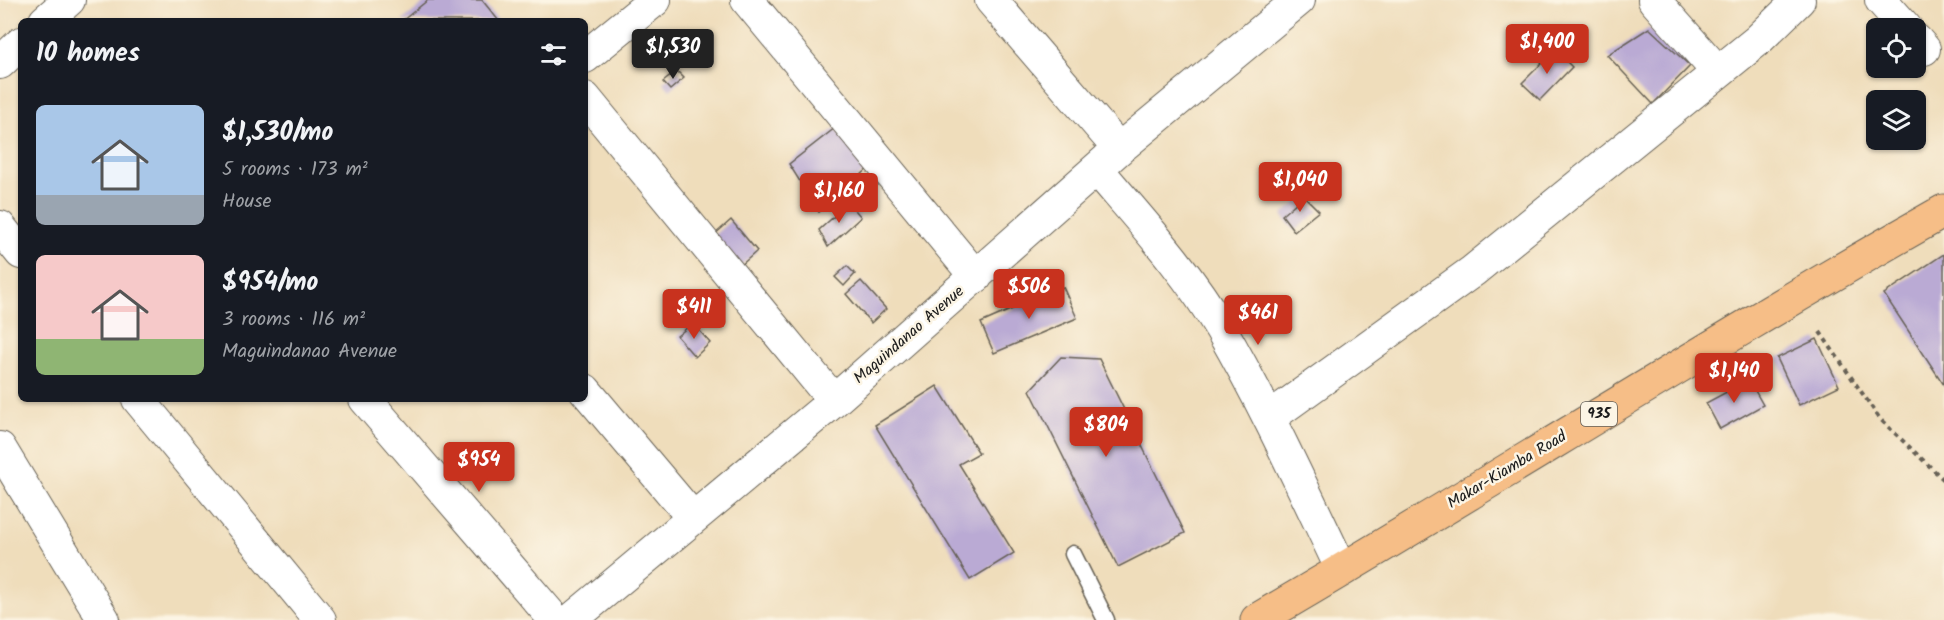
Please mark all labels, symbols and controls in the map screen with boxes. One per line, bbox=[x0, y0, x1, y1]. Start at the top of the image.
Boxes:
map controls bbox=[1866, 18, 1926, 150]
button: locate bbox=[1866, 18, 1926, 78]
pin: $1,400 bbox=[1498, 24, 1596, 75]
text: $1,400 bbox=[1520, 27, 1574, 59]
pin: $1,530 bbox=[624, 29, 722, 80]
text: $1,530 bbox=[646, 32, 700, 64]
text: 10 homes bbox=[36, 33, 140, 75]
icon: filters bbox=[537, 38, 570, 71]
button: layers bbox=[1866, 90, 1926, 150]
text: $1,530/mo bbox=[222, 112, 333, 154]
icon: home bbox=[84, 129, 156, 201]
text: 5 rooms · 173 m² bbox=[222, 154, 368, 186]
pin: $1,040 bbox=[1251, 162, 1349, 213]
text: $1,040 bbox=[1273, 165, 1327, 197]
pin: $1,160 bbox=[790, 173, 888, 224]
text: $1,160 bbox=[814, 176, 864, 208]
text: House bbox=[222, 186, 272, 218]
text: $954/mo bbox=[222, 262, 318, 304]
pin: $506 bbox=[993, 269, 1065, 320]
text: $506 bbox=[1007, 272, 1051, 304]
icon: home bbox=[84, 279, 156, 351]
street label: Maguindanao Avenue bbox=[848, 280, 970, 390]
pin: $411 bbox=[658, 289, 730, 340]
text: $411 bbox=[677, 292, 711, 324]
pin: $461 bbox=[1222, 295, 1294, 346]
text: $461 bbox=[1238, 298, 1278, 330]
text: 3 rooms · 116 m² bbox=[222, 304, 365, 336]
text: Maguindanao Avenue bbox=[222, 336, 397, 368]
pin: $1,140 bbox=[1685, 353, 1783, 404]
text: $1,140 bbox=[1709, 356, 1759, 388]
road number: 935 bbox=[1581, 402, 1617, 426]
pin: $804 bbox=[1070, 407, 1142, 458]
text: $804 bbox=[1084, 410, 1128, 442]
street label: Makar-Kiamba Road bbox=[1442, 424, 1572, 516]
pin: $954 bbox=[443, 442, 515, 493]
text: $954 bbox=[458, 445, 500, 477]

